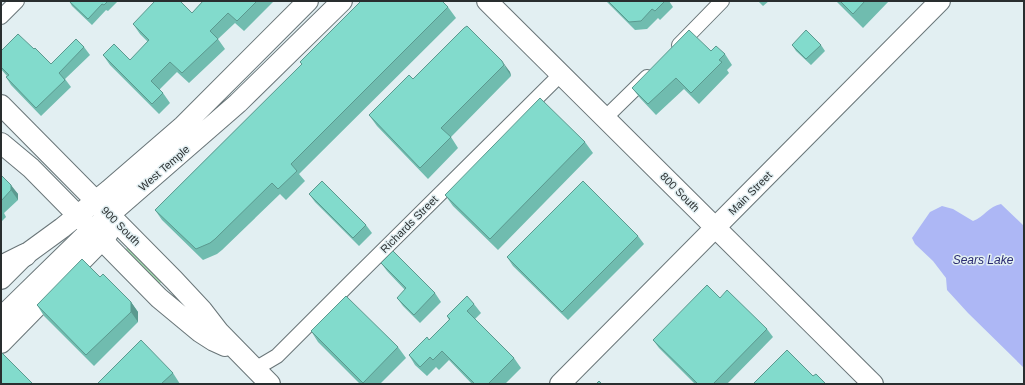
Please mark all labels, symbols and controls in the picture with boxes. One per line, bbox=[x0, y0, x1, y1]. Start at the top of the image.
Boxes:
street label: West Temple bbox=[136, 143, 192, 193]
street label: Main Street bbox=[726, 169, 774, 217]
street label: 800 South bbox=[658, 170, 702, 214]
street label: Richards Street bbox=[378, 193, 440, 255]
street label: 900 South bbox=[99, 204, 143, 248]
water label: Sears Lake bbox=[953, 253, 1014, 267]

